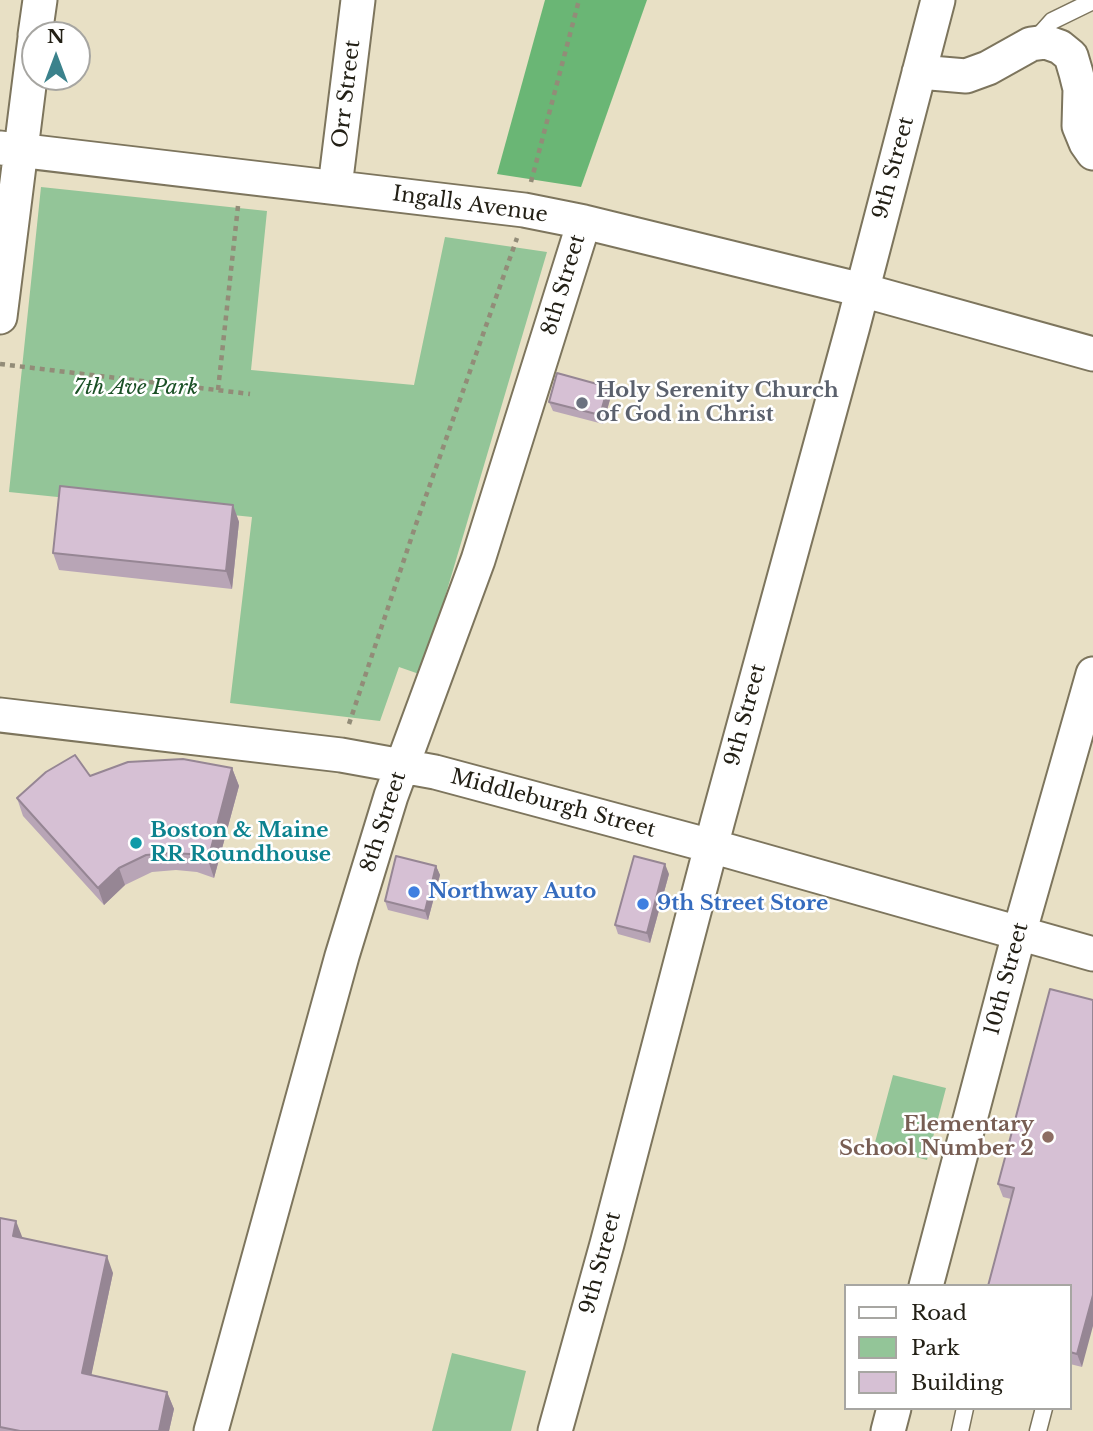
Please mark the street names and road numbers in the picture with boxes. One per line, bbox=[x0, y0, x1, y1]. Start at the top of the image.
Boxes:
street label: Orr Street bbox=[328, 38, 366, 150]
street label: 9th Street bbox=[868, 114, 920, 222]
street label: Ingalls Avenue bbox=[391, 182, 549, 228]
street label: 8th Street bbox=[537, 231, 591, 339]
street label: 9th Street bbox=[720, 661, 772, 769]
street label: Middleburgh Street bbox=[448, 764, 658, 844]
street label: 8th Street bbox=[356, 769, 412, 875]
street label: 10th Street bbox=[980, 920, 1034, 1038]
street label: 9th Street bbox=[575, 1209, 627, 1317]

